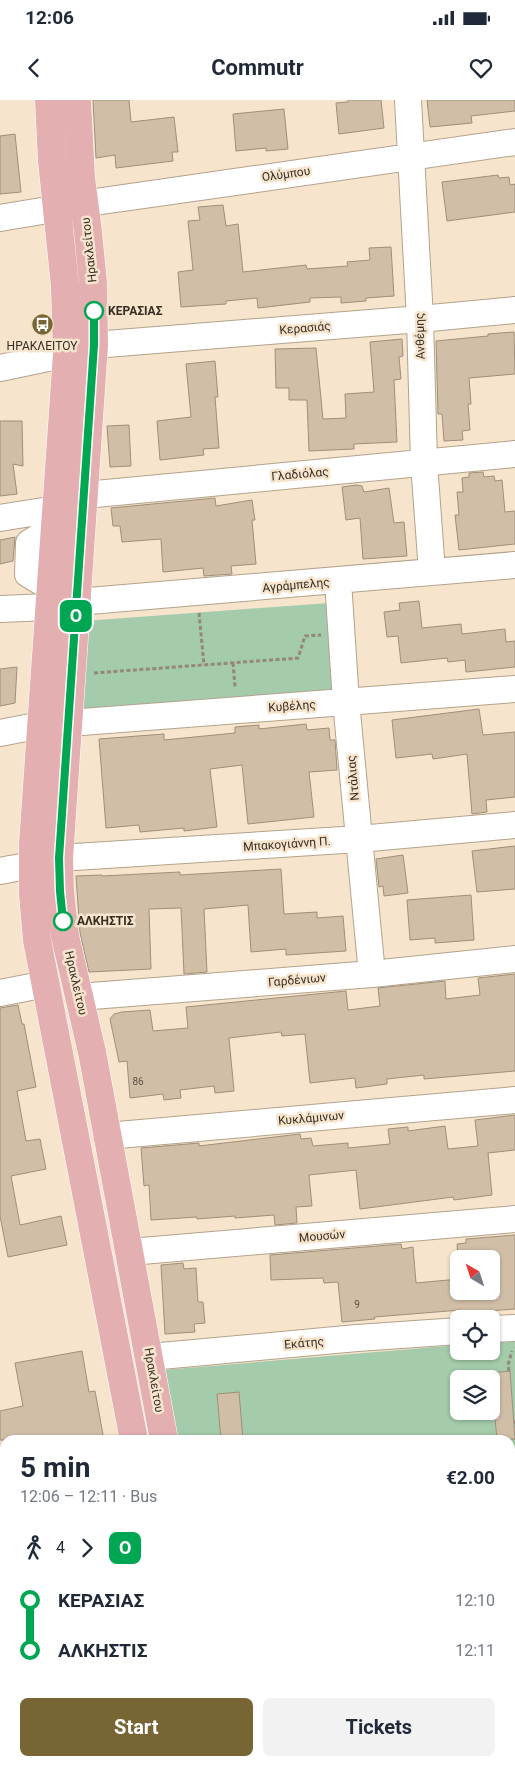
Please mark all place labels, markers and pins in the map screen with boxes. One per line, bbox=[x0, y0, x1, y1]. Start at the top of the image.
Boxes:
marker: ΚΕΡΑΣΙΑΣ bbox=[84, 301, 104, 321]
place label: ΚΕΡΑΣΙΑΣ bbox=[108, 304, 163, 318]
bus stop icon: ΗΡΑΚΛΕΙΤΟΥ bbox=[30, 313, 54, 337]
place label: ΗΡΑΚΛΕΙΤΟΥ bbox=[7, 339, 78, 353]
marker: ΑΛΚΗΣΤΙΣ bbox=[53, 911, 73, 931]
place label: ΑΛΚΗΣΤΙΣ bbox=[77, 914, 134, 928]

